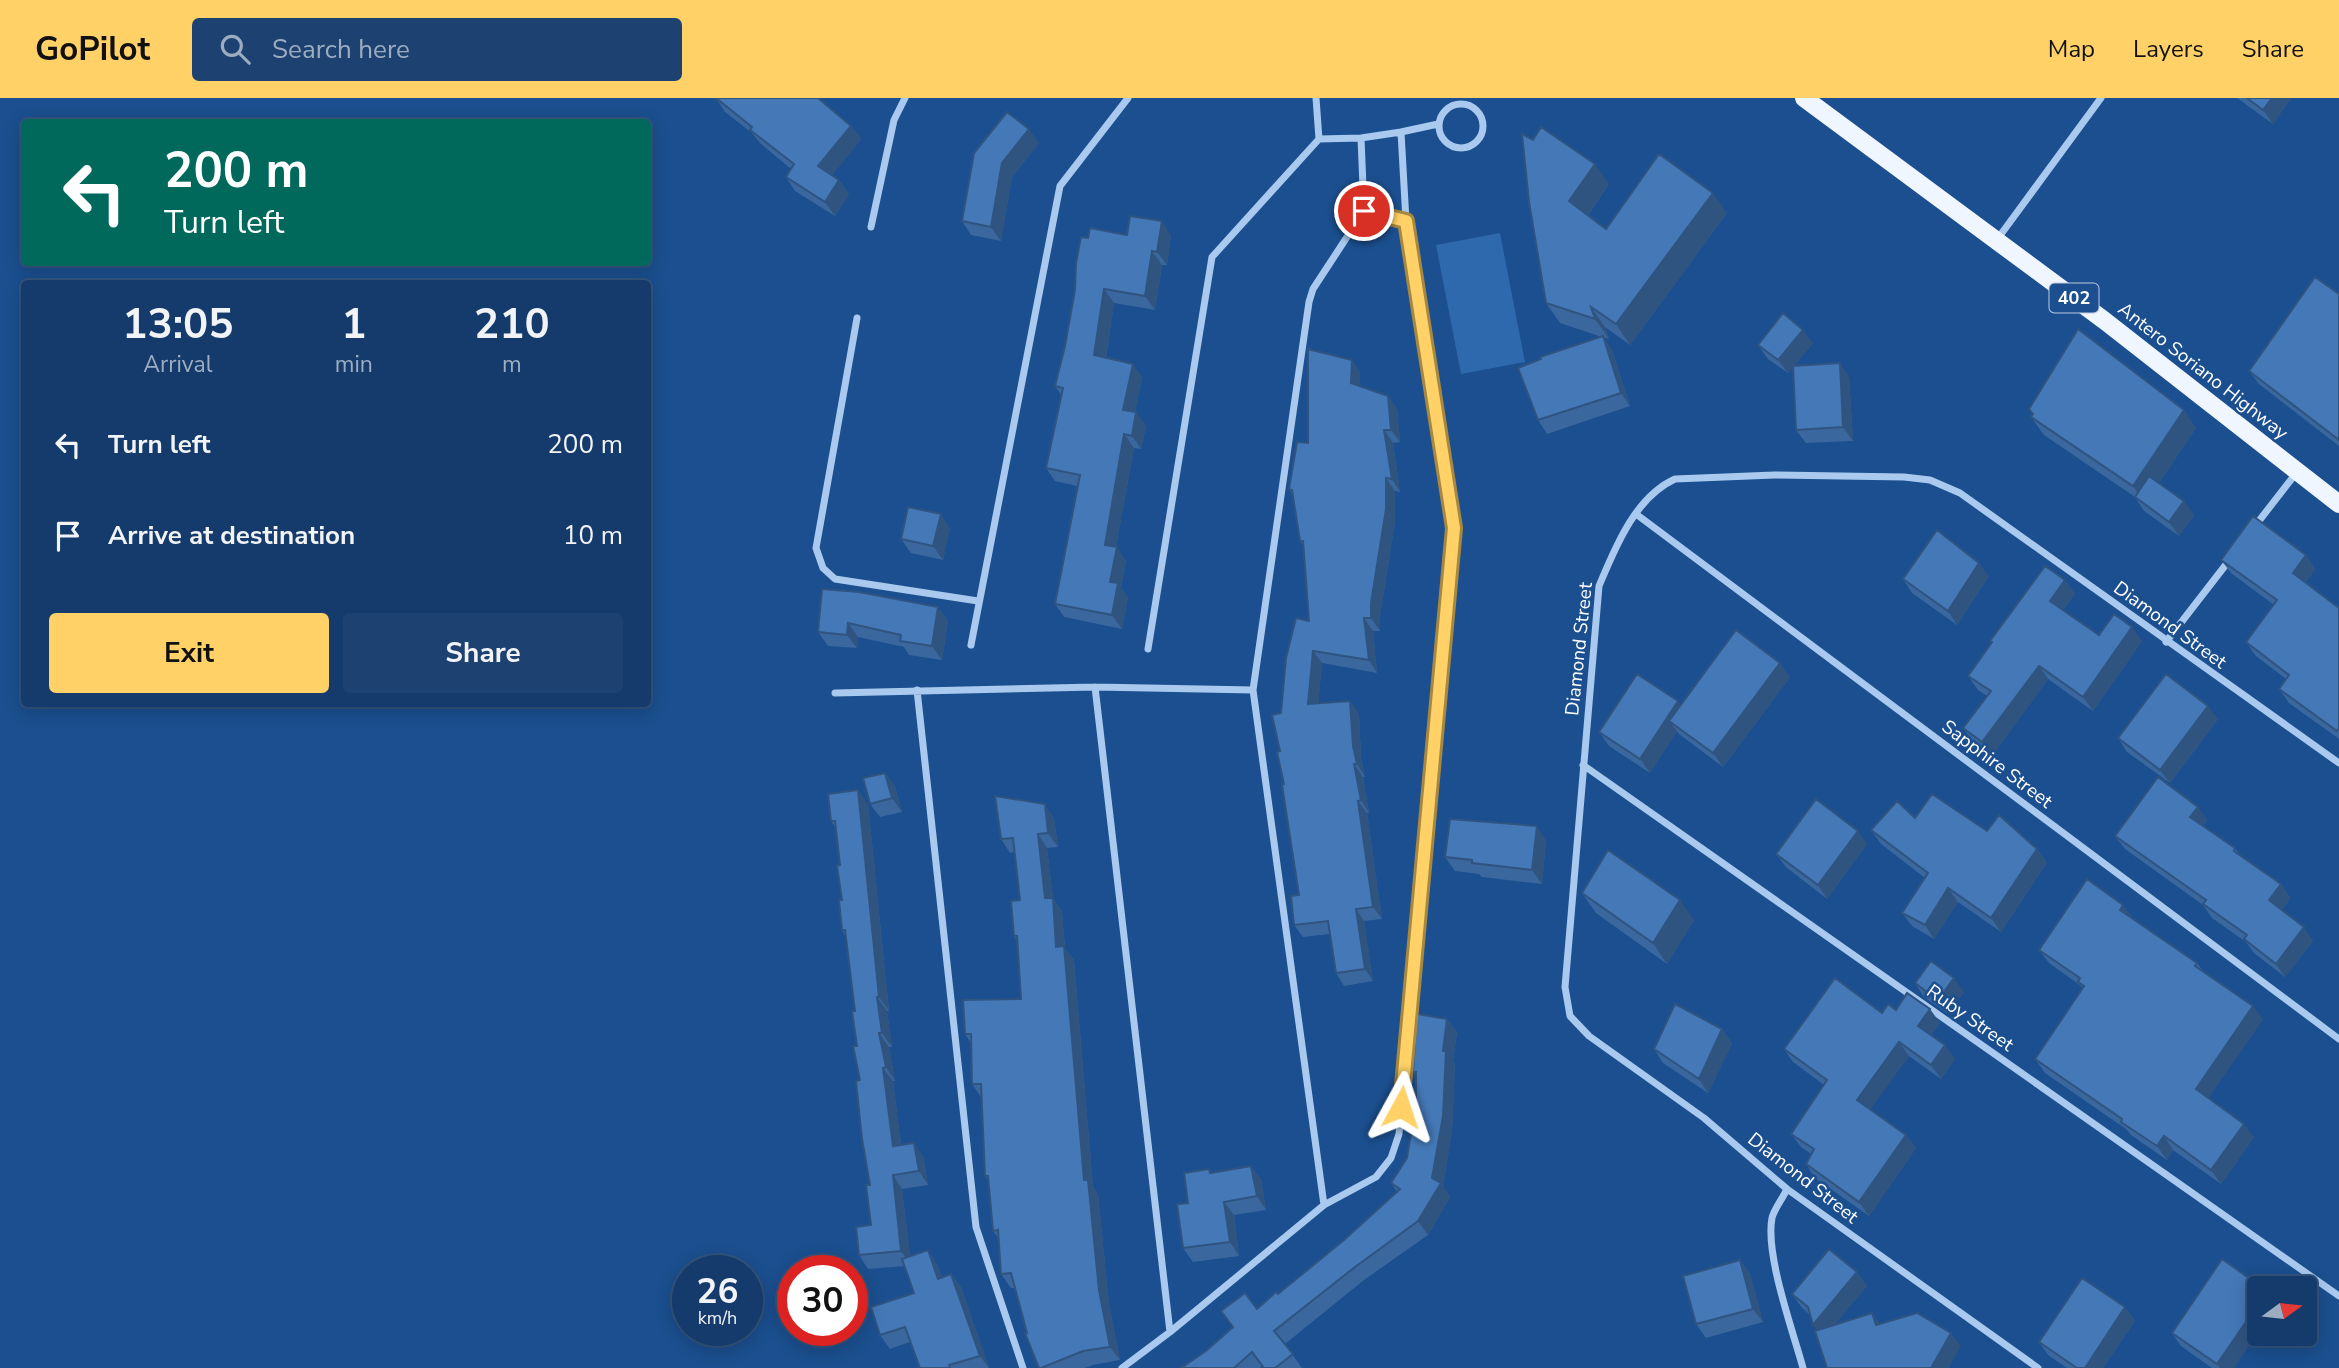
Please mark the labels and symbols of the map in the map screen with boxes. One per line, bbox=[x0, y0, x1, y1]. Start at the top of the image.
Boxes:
pin bbox=[1334, 181, 1394, 241]
road number: 402 bbox=[2050, 284, 2098, 313]
street label: Antero Soriano Highway bbox=[2112, 296, 2294, 446]
street label: Diamond Street bbox=[2108, 575, 2232, 675]
street label: Diamond Street bbox=[1559, 581, 1599, 717]
street label: Sapphire Street bbox=[1936, 714, 2058, 814]
street label: Ruby Street bbox=[1921, 978, 2019, 1058]
position arrow bbox=[1364, 1070, 1438, 1144]
street label: Diamond Street bbox=[1742, 1127, 1864, 1230]
speed limit sign: 30 bbox=[777, 1255, 868, 1346]
north arrow bbox=[2247, 1276, 2317, 1346]

